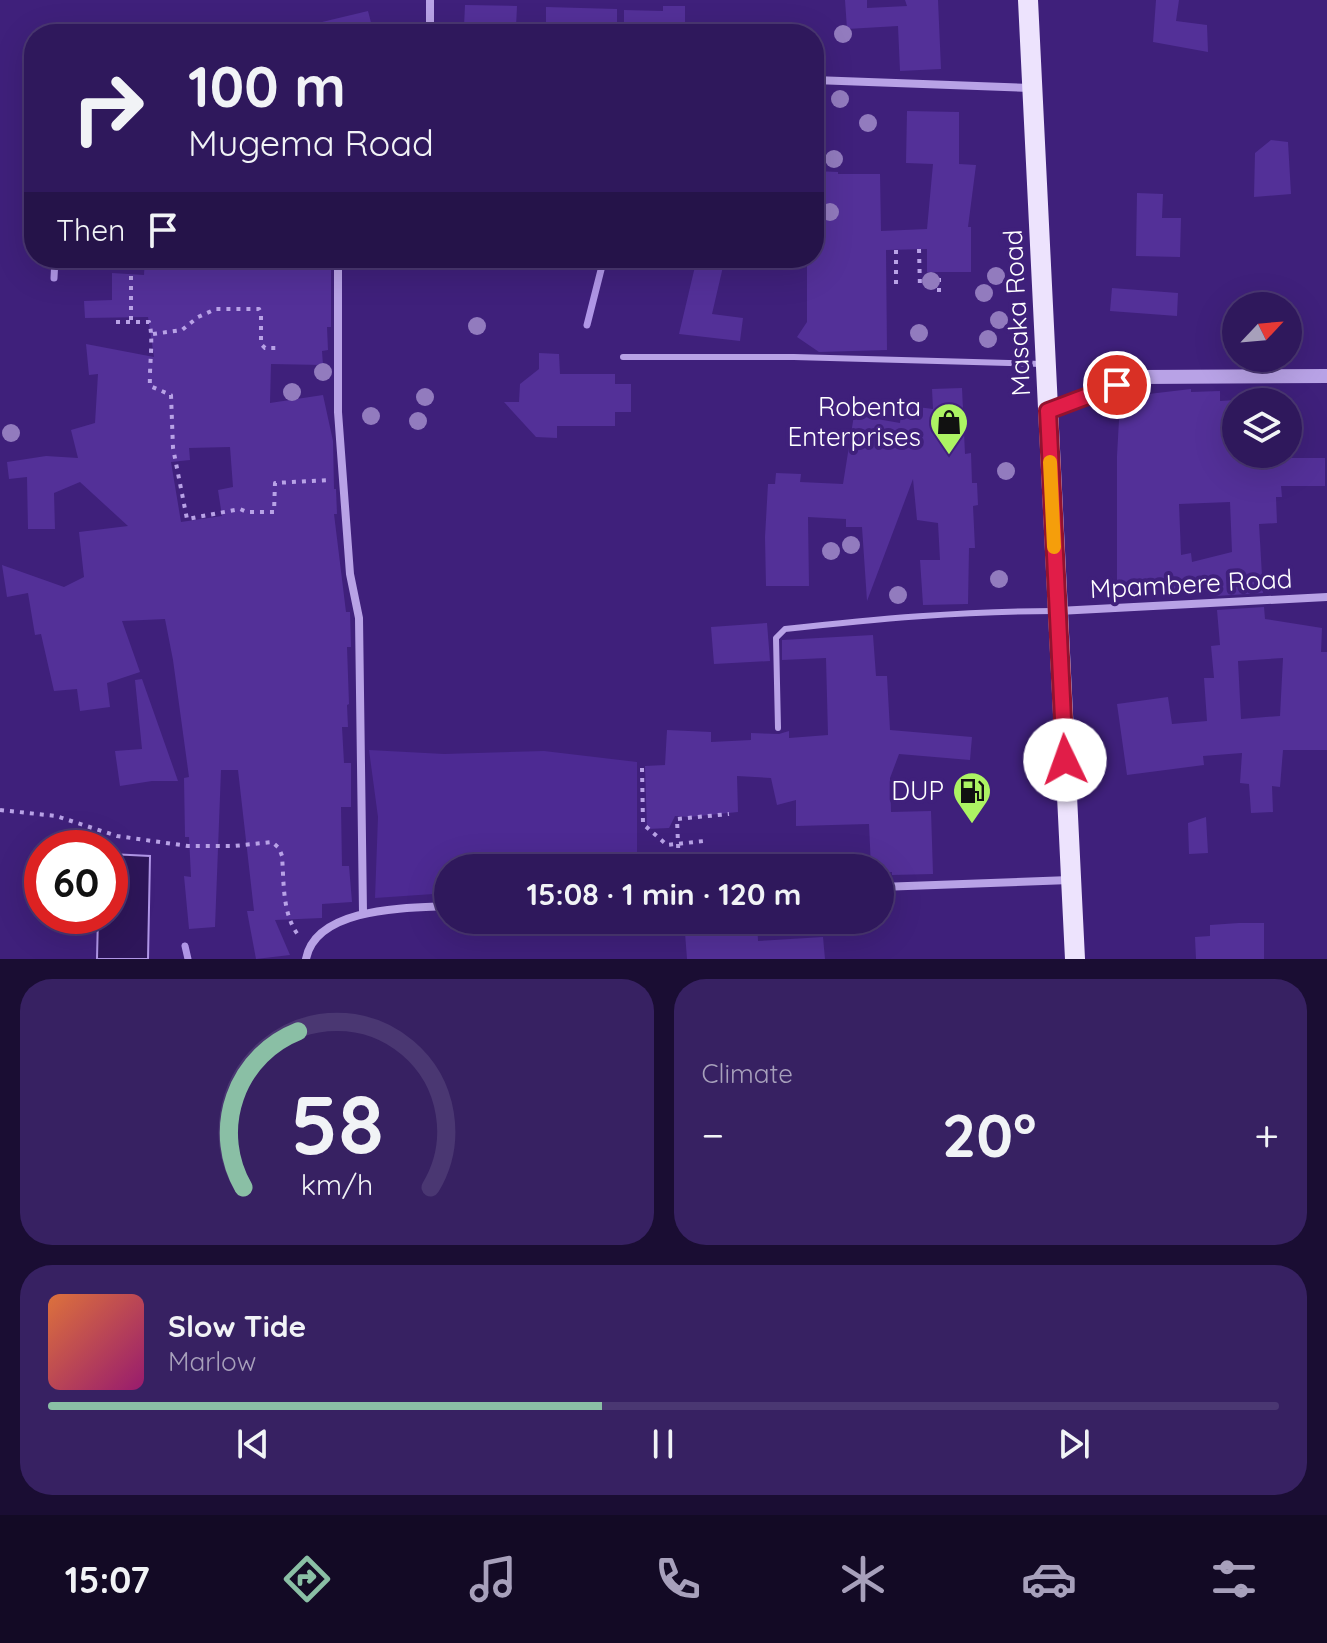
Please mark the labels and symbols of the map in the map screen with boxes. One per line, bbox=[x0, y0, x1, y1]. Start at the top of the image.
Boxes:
street label: Masaka Road bbox=[996, 229, 1037, 397]
north arrow bbox=[1222, 292, 1302, 372]
pin bbox=[1083, 351, 1151, 419]
place label: Robenta Enterprises bbox=[787, 390, 921, 453]
shop icon: Robenta Enterprises bbox=[928, 401, 970, 456]
street label: Mpambere Road bbox=[1089, 562, 1293, 605]
position arrow bbox=[1023, 718, 1107, 802]
fuel station icon: DUP bbox=[951, 770, 993, 825]
place label: DUP bbox=[891, 774, 944, 807]
speed limit sign: 60 bbox=[24, 830, 128, 934]

